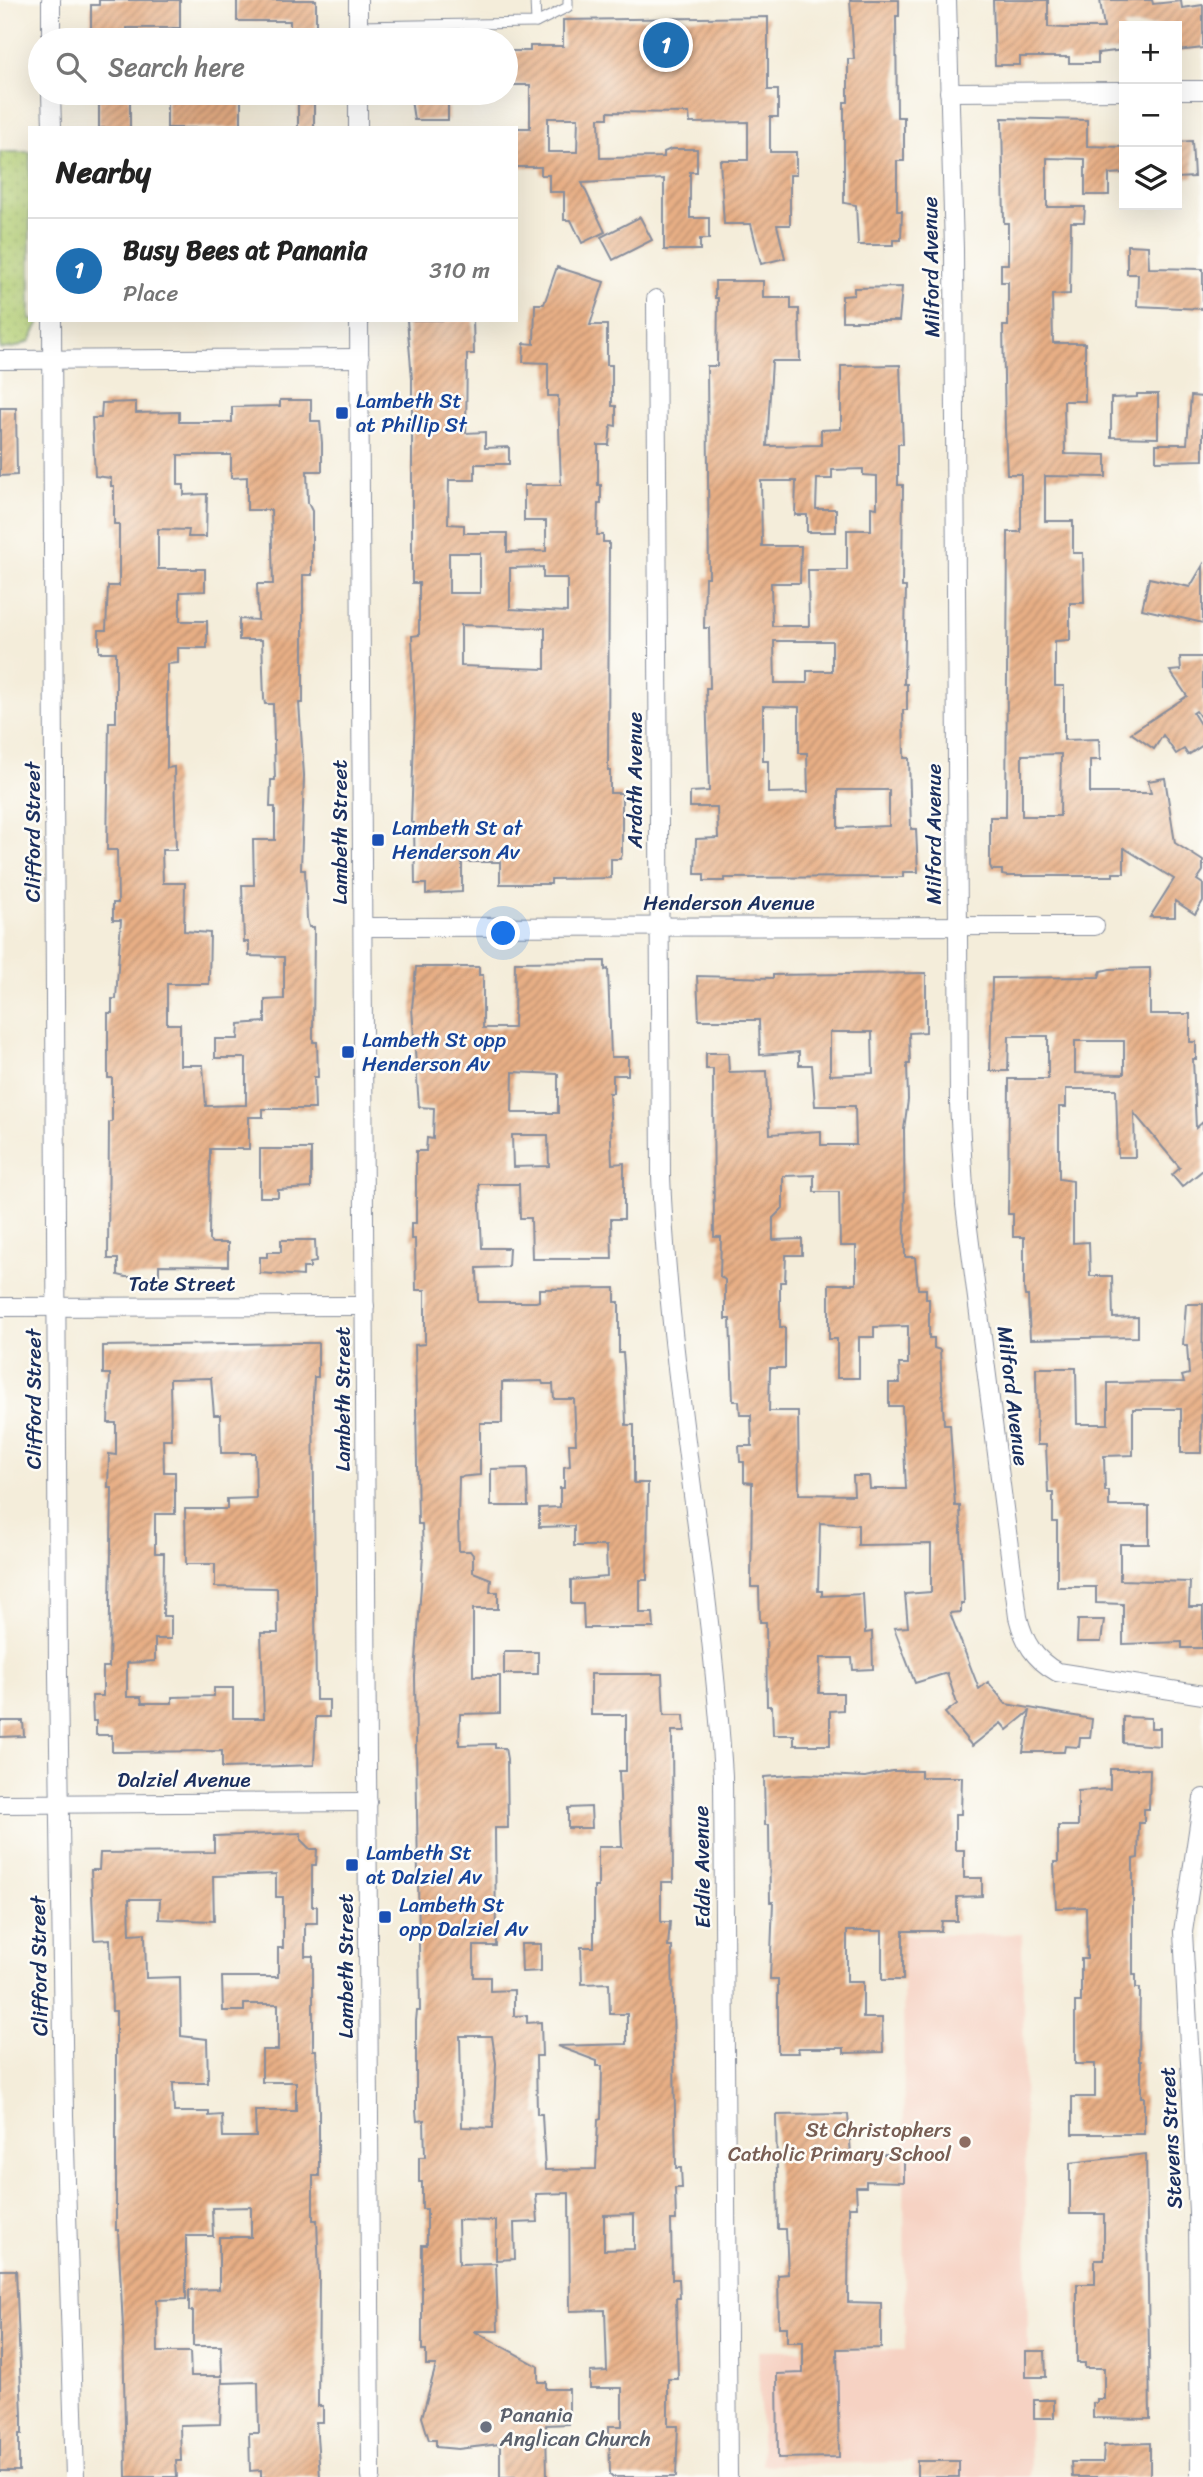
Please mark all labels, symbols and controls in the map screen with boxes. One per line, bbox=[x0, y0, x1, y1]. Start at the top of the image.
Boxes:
pin: 1 bbox=[643, 19, 689, 71]
map controls bbox=[1119, 21, 1182, 210]
button: + bbox=[1119, 21, 1182, 84]
search box bbox=[28, 28, 518, 105]
text: Search here bbox=[108, 44, 245, 90]
icon: search bbox=[52, 48, 90, 86]
button: − bbox=[1119, 84, 1182, 147]
text: Nearby bbox=[56, 145, 151, 199]
button: layers bbox=[1119, 147, 1182, 210]
street label: Milford Avenue bbox=[911, 196, 951, 338]
text: Busy Bees at Panania bbox=[123, 227, 367, 273]
text: 1 bbox=[74, 250, 84, 291]
text: 310 m bbox=[429, 250, 490, 291]
text: Place bbox=[123, 273, 178, 314]
place label: Lambeth St at Phillip St bbox=[356, 382, 468, 444]
marker: Lambeth St at Phillip St bbox=[334, 405, 350, 421]
street label: Ardath Avenue bbox=[616, 711, 654, 849]
street label: Lambeth Street bbox=[321, 759, 359, 905]
street label: Clifford Street bbox=[14, 760, 52, 902]
street label: Milford Avenue bbox=[915, 763, 953, 904]
place label: Lambeth St at Henderson Av bbox=[392, 809, 524, 871]
marker: Lambeth St at Henderson Av bbox=[370, 832, 386, 848]
street label: Henderson Avenue bbox=[643, 884, 815, 922]
your location bbox=[486, 916, 520, 950]
place label: Lambeth St opp Henderson Av bbox=[362, 1021, 506, 1083]
marker: Lambeth St opp Henderson Av bbox=[340, 1044, 356, 1060]
street label: Tate Street bbox=[129, 1265, 235, 1303]
street label: Milford Avenue bbox=[986, 1324, 1040, 1468]
street label: Lambeth Street bbox=[324, 1326, 362, 1472]
street label: Clifford Street bbox=[15, 1327, 53, 1469]
street label: Dalziel Avenue bbox=[117, 1761, 251, 1799]
street label: Eddie Avenue bbox=[682, 1805, 722, 1929]
place label: Lambeth St at Dalziel Av bbox=[366, 1834, 483, 1896]
marker: Lambeth St at Dalziel Av bbox=[344, 1857, 360, 1873]
place label: Lambeth St opp Dalziel Av bbox=[399, 1886, 529, 1948]
street label: Lambeth Street bbox=[327, 1893, 365, 2039]
street label: Clifford Street bbox=[19, 1894, 59, 2036]
marker: Lambeth St opp Dalziel Av bbox=[377, 1909, 393, 1925]
street label: Stevens Street bbox=[1148, 2066, 1194, 2210]
place label: St Christophers Catholic Primary School bbox=[728, 2111, 952, 2173]
marker: St Christophers Catholic Primary School bbox=[957, 2134, 973, 2150]
place label: Panania Anglican Church bbox=[499, 2396, 651, 2458]
marker: Panania Anglican Church bbox=[478, 2419, 494, 2435]

